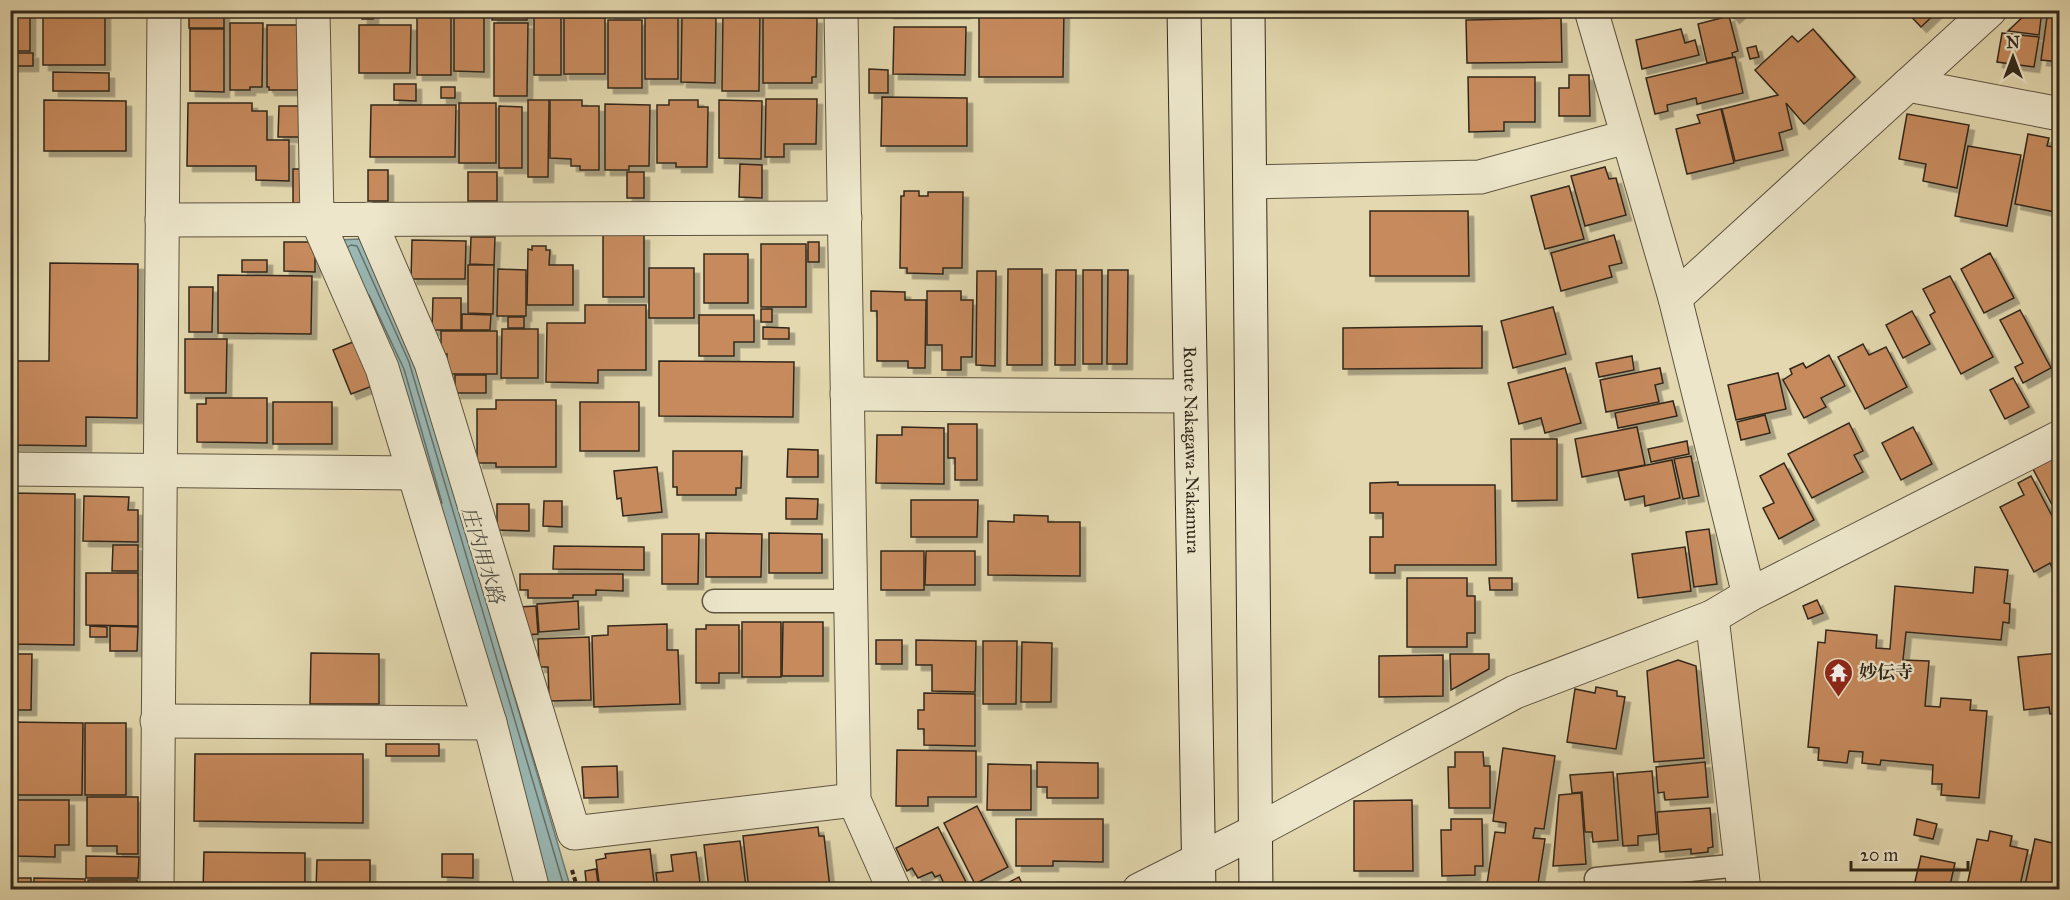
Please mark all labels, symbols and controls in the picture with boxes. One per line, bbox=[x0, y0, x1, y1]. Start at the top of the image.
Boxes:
north arrow bbox=[1983, 27, 2043, 87]
text: N bbox=[2006, 33, 2020, 52]
street label: Route Nakagawa-Nakamura bbox=[1179, 346, 1204, 554]
water label: 庄内用水路 bbox=[457, 504, 510, 608]
temple icon: 妙伝寺 bbox=[1822, 656, 1854, 698]
place label: 妙伝寺 bbox=[1859, 661, 1913, 683]
scale bar bbox=[1851, 834, 1968, 872]
text: 20 m bbox=[1860, 844, 1898, 866]

